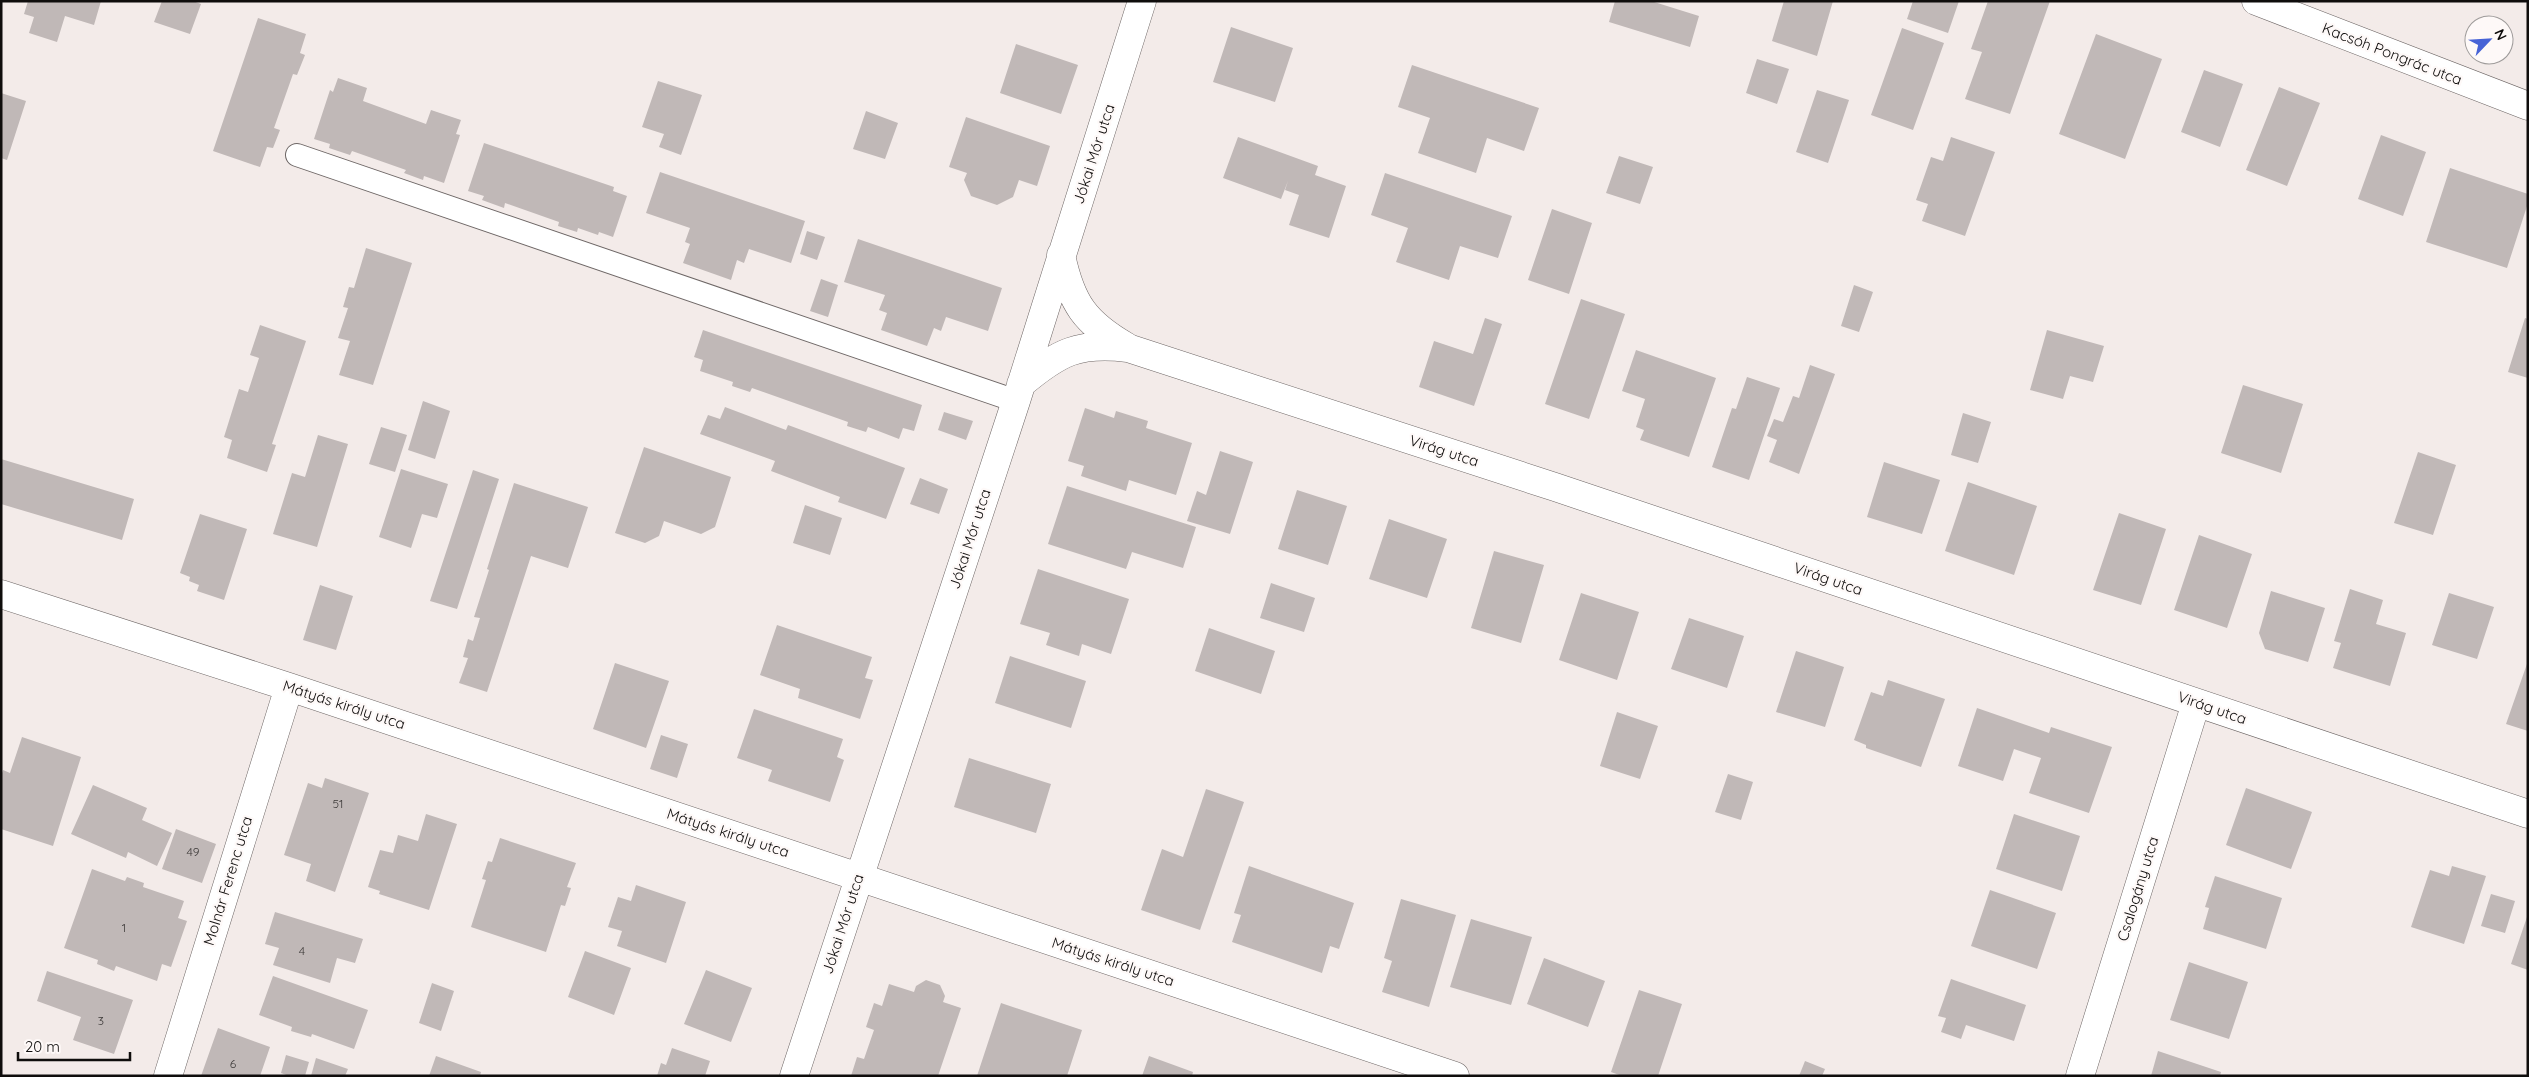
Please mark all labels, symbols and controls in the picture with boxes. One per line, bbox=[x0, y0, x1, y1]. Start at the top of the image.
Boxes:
north arrow bbox=[2464, 15, 2514, 65]
street label: Kacsóh Pongrác utca bbox=[2319, 18, 2465, 89]
text: N bbox=[2490, 26, 2511, 43]
street label: Jókai Mór utca bbox=[1068, 102, 1119, 206]
street label: Virág utca bbox=[1407, 430, 1481, 471]
street label: Jókai Mór utca bbox=[944, 487, 995, 591]
street label: Virág utca bbox=[1791, 558, 1865, 599]
street label: Mátyás király utca bbox=[281, 676, 408, 733]
street label: Virág utca bbox=[2175, 687, 2249, 728]
house number: 51 bbox=[333, 796, 343, 811]
street label: Mátyás király utca bbox=[665, 804, 792, 861]
street label: Molnár Ferenc utca bbox=[199, 814, 256, 948]
street label: Csalogány utca bbox=[2113, 834, 2162, 943]
house number: 49 bbox=[187, 844, 200, 859]
street label: Jókai Mór utca bbox=[817, 872, 868, 976]
house number: 1 bbox=[122, 920, 126, 935]
street label: Mátyás király utca bbox=[1050, 933, 1177, 990]
house number: 4 bbox=[299, 943, 305, 958]
house number: 3 bbox=[98, 1013, 104, 1028]
scale bar bbox=[18, 1030, 130, 1062]
text: 20 m bbox=[25, 1037, 60, 1056]
house number: 6 bbox=[230, 1056, 237, 1071]

